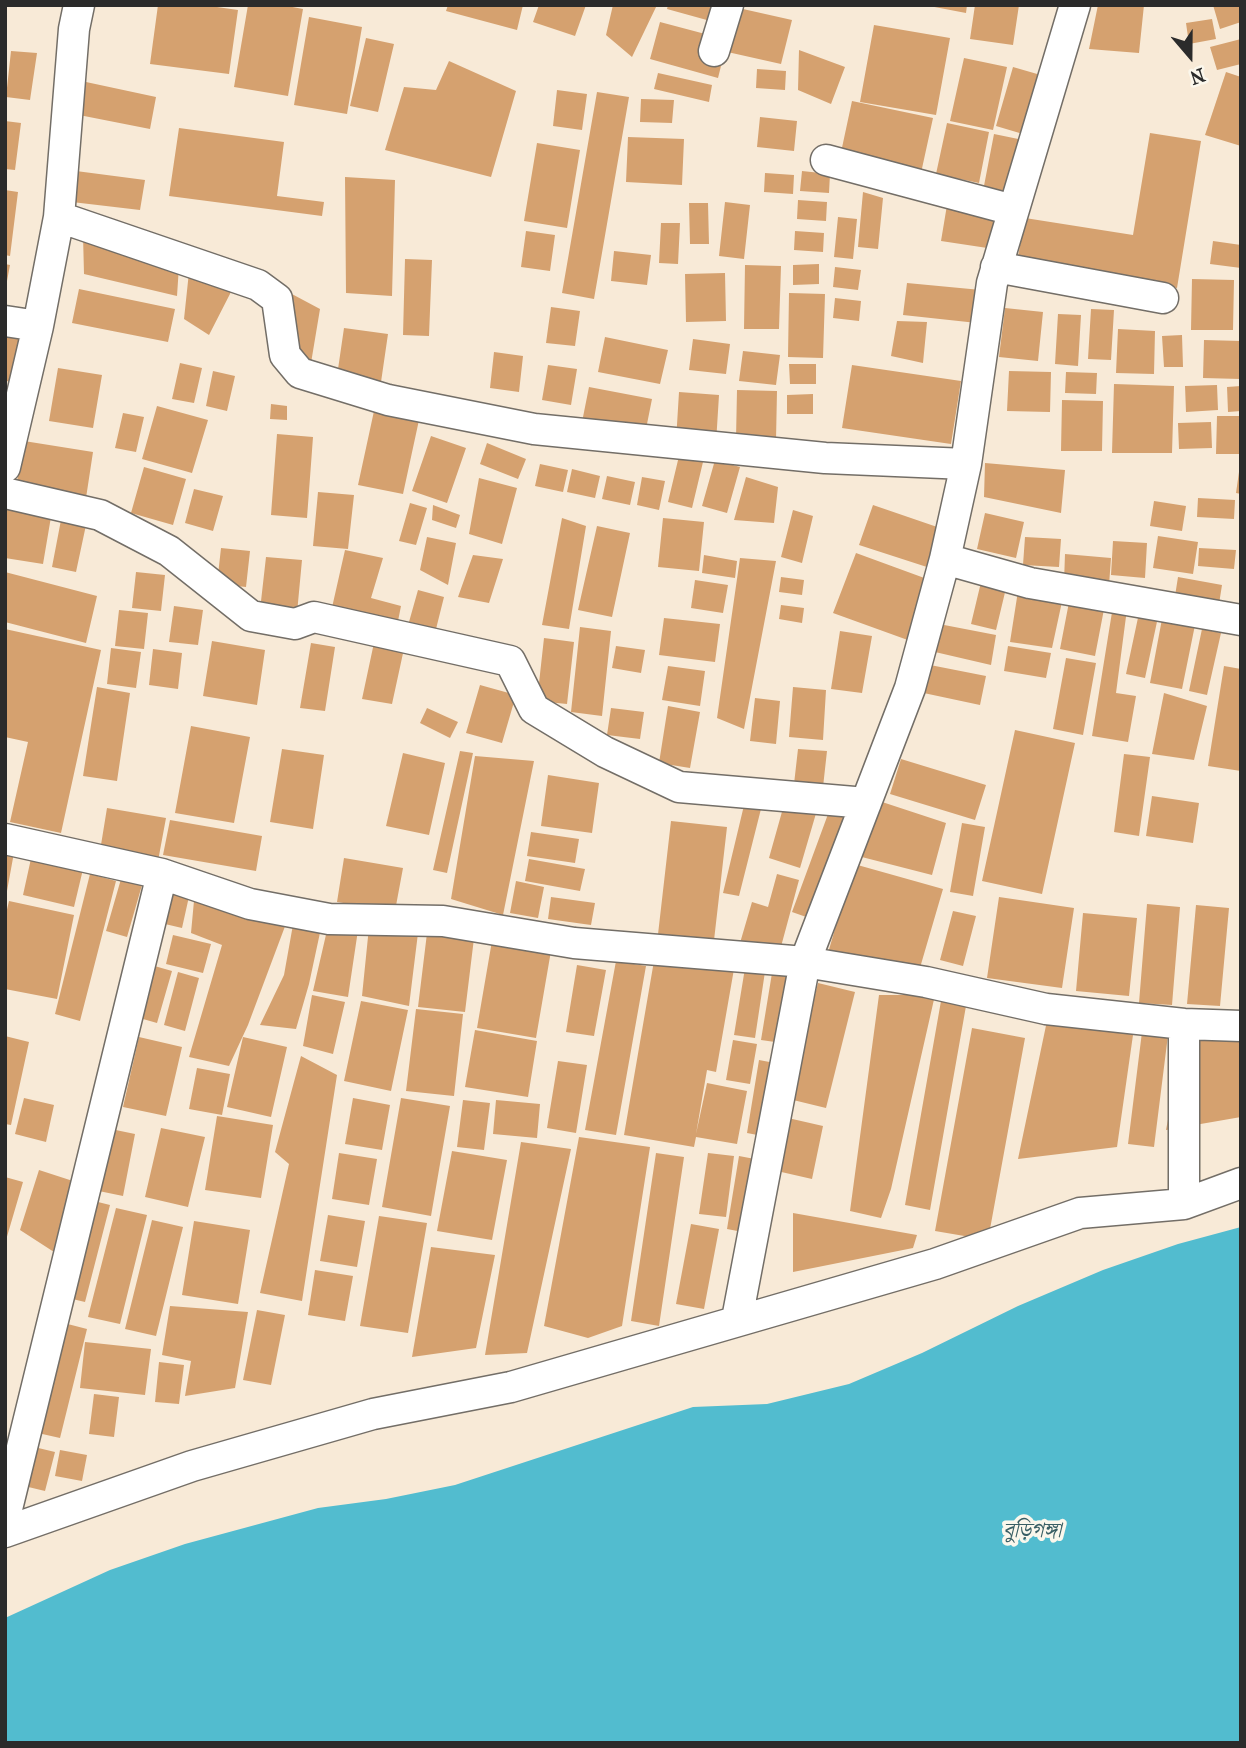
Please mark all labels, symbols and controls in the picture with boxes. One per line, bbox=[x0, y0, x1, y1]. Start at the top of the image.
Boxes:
north arrow bbox=[1155, 21, 1225, 91]
text: N bbox=[1187, 63, 1208, 89]
water label: বুড়িগঙ্গা bbox=[1003, 1519, 1061, 1545]

